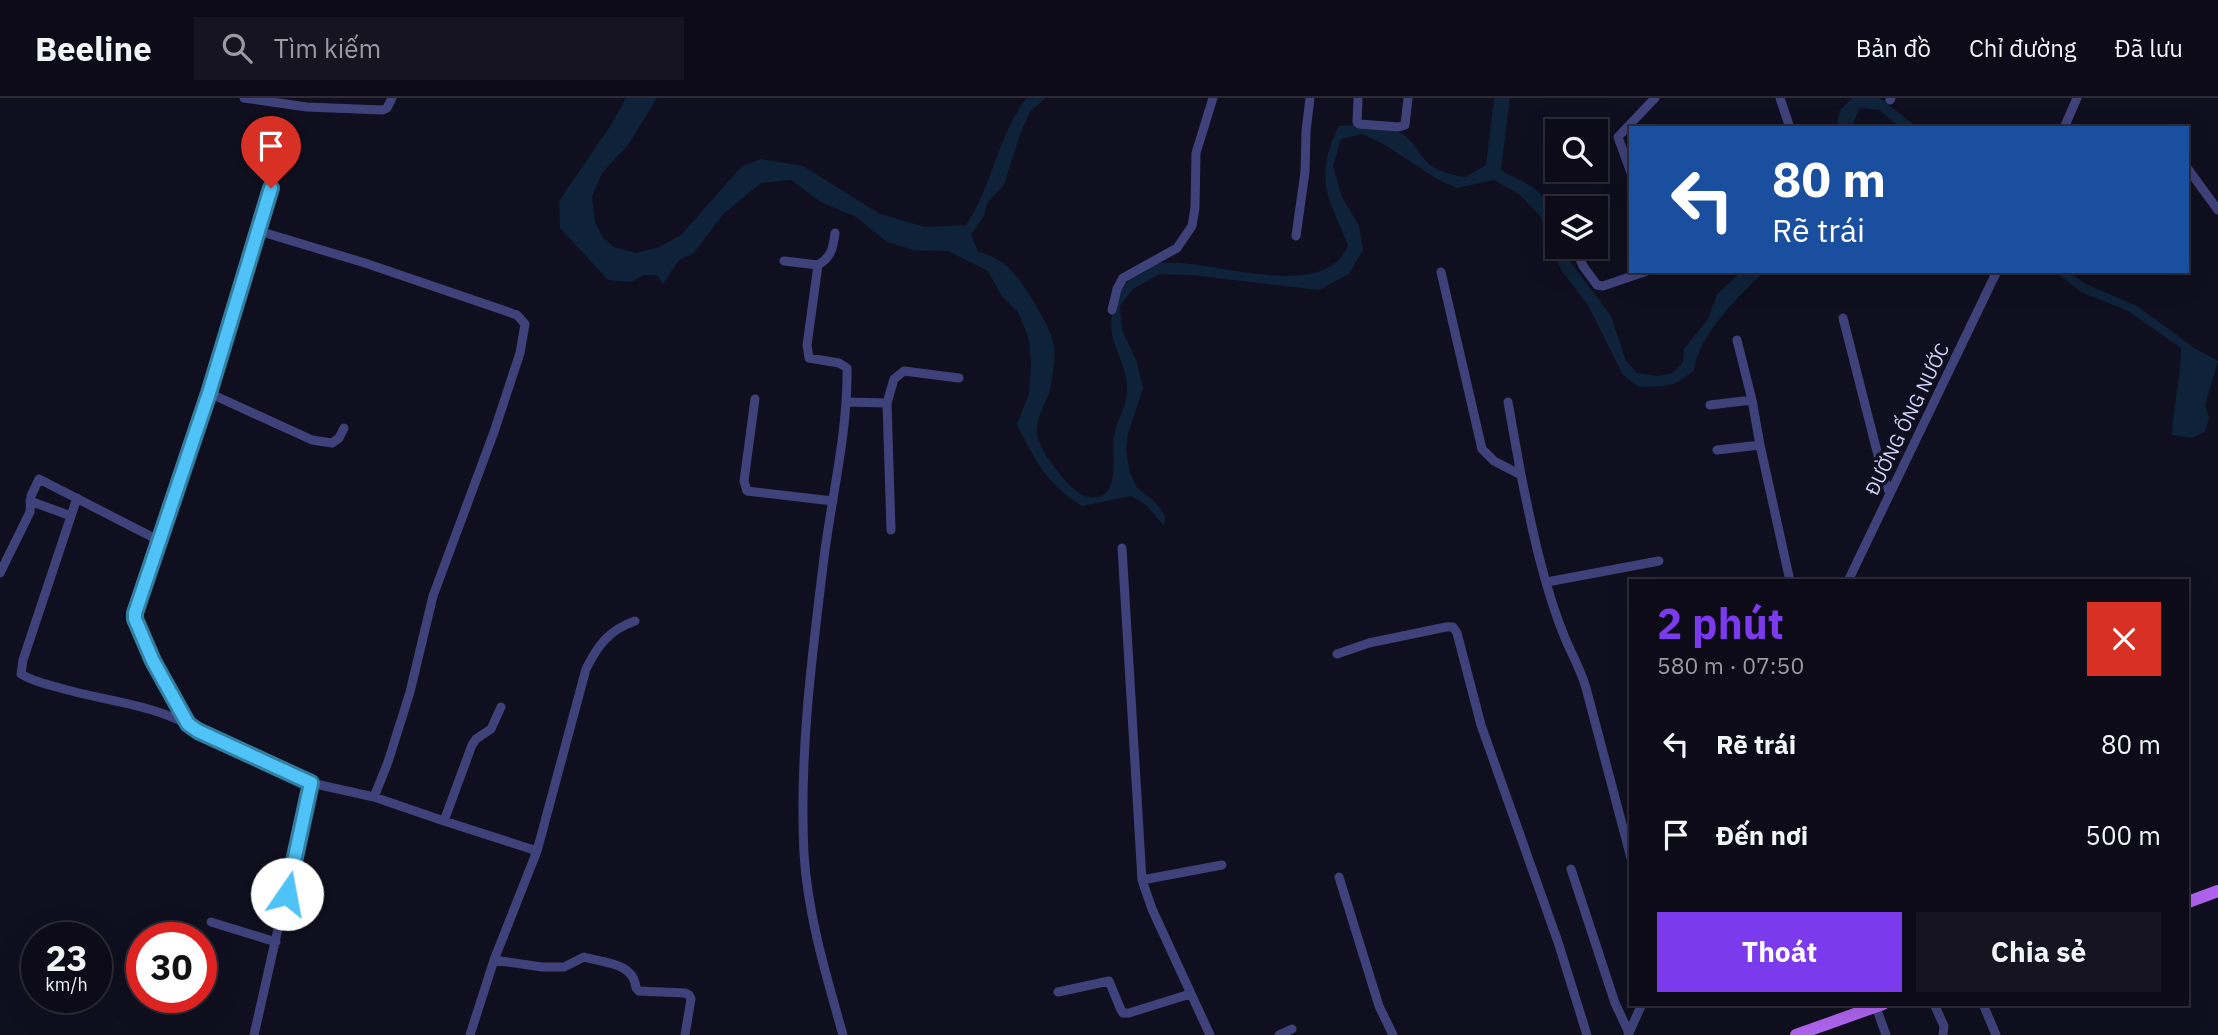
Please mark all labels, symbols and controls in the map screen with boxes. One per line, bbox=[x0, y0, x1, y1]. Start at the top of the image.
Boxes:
search box bbox=[194, 17, 684, 80]
text: Beeline bbox=[35, 27, 152, 70]
icon: search bbox=[218, 29, 256, 67]
text: Tìm kiếm bbox=[274, 31, 381, 65]
text: Bản đồ bbox=[1856, 32, 1931, 64]
text: Chỉ đường bbox=[1969, 32, 2077, 64]
text: Đã lưu bbox=[2115, 32, 2183, 64]
pin bbox=[241, 116, 301, 188]
map controls bbox=[1545, 119, 1608, 259]
button: search bbox=[1545, 119, 1608, 182]
icon: arrive bbox=[252, 127, 290, 165]
text: 80 m bbox=[1772, 147, 1886, 210]
icon: left bbox=[1657, 154, 1748, 245]
button: layers bbox=[1545, 196, 1608, 259]
text: Rẽ trái bbox=[1772, 209, 1865, 251]
street label: ĐƯỜNG ỐNG NƯỚC bbox=[1858, 338, 1954, 499]
text: 2 phút bbox=[1657, 596, 1784, 651]
button: close bbox=[2087, 602, 2161, 676]
text: 580 m · 07:50 bbox=[1657, 650, 1804, 680]
icon: left bbox=[1657, 725, 1695, 763]
text: Rẽ trái bbox=[1716, 727, 1796, 761]
text: 80 m bbox=[2101, 727, 2161, 761]
icon: arrive bbox=[1657, 816, 1695, 854]
text: Đến nơi bbox=[1716, 818, 1808, 852]
text: 500 m bbox=[2085, 818, 2161, 852]
position arrow bbox=[250, 857, 324, 931]
button: Thoát bbox=[1657, 912, 1902, 992]
button: Chia sẻ bbox=[1916, 912, 2161, 992]
speed limit sign: 30 bbox=[126, 922, 217, 1013]
text: 23 bbox=[45, 935, 88, 981]
text: km/h bbox=[45, 973, 88, 996]

